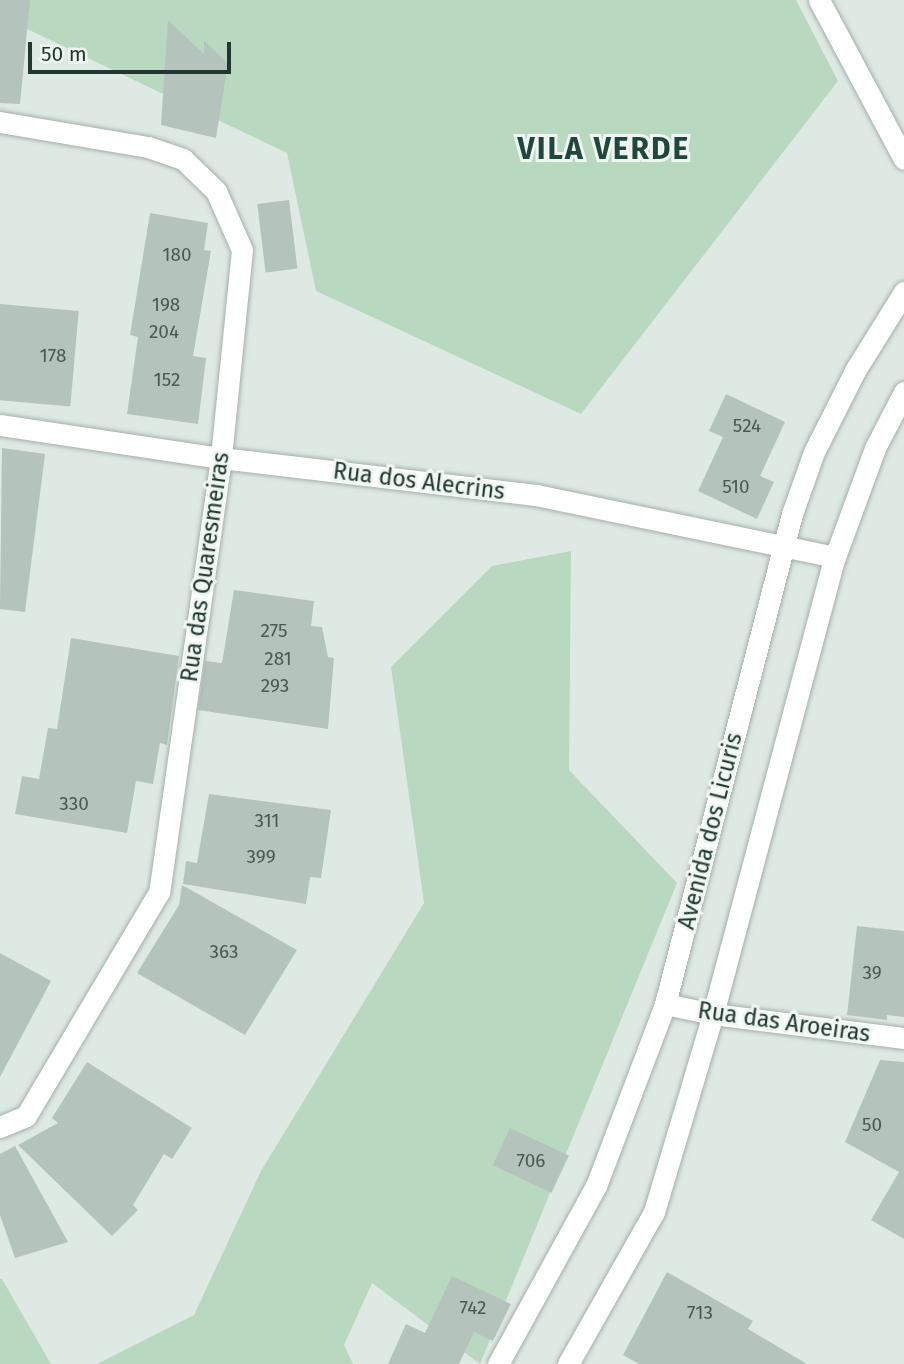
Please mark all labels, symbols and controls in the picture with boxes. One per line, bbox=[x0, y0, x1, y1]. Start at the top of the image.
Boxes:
scale bar bbox=[32, 28, 234, 72]
text: 50 m bbox=[41, 41, 87, 67]
district label: VILA VERDE bbox=[519, 131, 689, 167]
house number: 180 bbox=[162, 244, 192, 266]
house number: 198 bbox=[152, 294, 180, 316]
house number: 204 bbox=[149, 321, 179, 343]
house number: 178 bbox=[40, 345, 66, 367]
house number: 152 bbox=[154, 369, 180, 391]
house number: 524 bbox=[733, 415, 761, 437]
street label: Rua das Quaresmeiras bbox=[175, 450, 235, 684]
street label: Rua dos Alecrins bbox=[332, 457, 506, 505]
house number: 510 bbox=[722, 476, 750, 498]
house number: 275 bbox=[261, 620, 287, 642]
house number: 281 bbox=[264, 648, 292, 670]
house number: 293 bbox=[261, 675, 289, 697]
street label: Avenida dos Licuris bbox=[672, 730, 748, 932]
house number: 330 bbox=[59, 793, 89, 815]
house number: 311 bbox=[254, 810, 280, 832]
house number: 399 bbox=[246, 846, 276, 868]
house number: 363 bbox=[210, 941, 238, 963]
house number: 39 bbox=[862, 962, 882, 984]
street label: Rua das Aroeiras bbox=[696, 996, 872, 1048]
house number: 50 bbox=[862, 1114, 882, 1136]
house number: 706 bbox=[517, 1150, 545, 1172]
house number: 742 bbox=[460, 1297, 486, 1319]
house number: 713 bbox=[687, 1302, 713, 1324]

